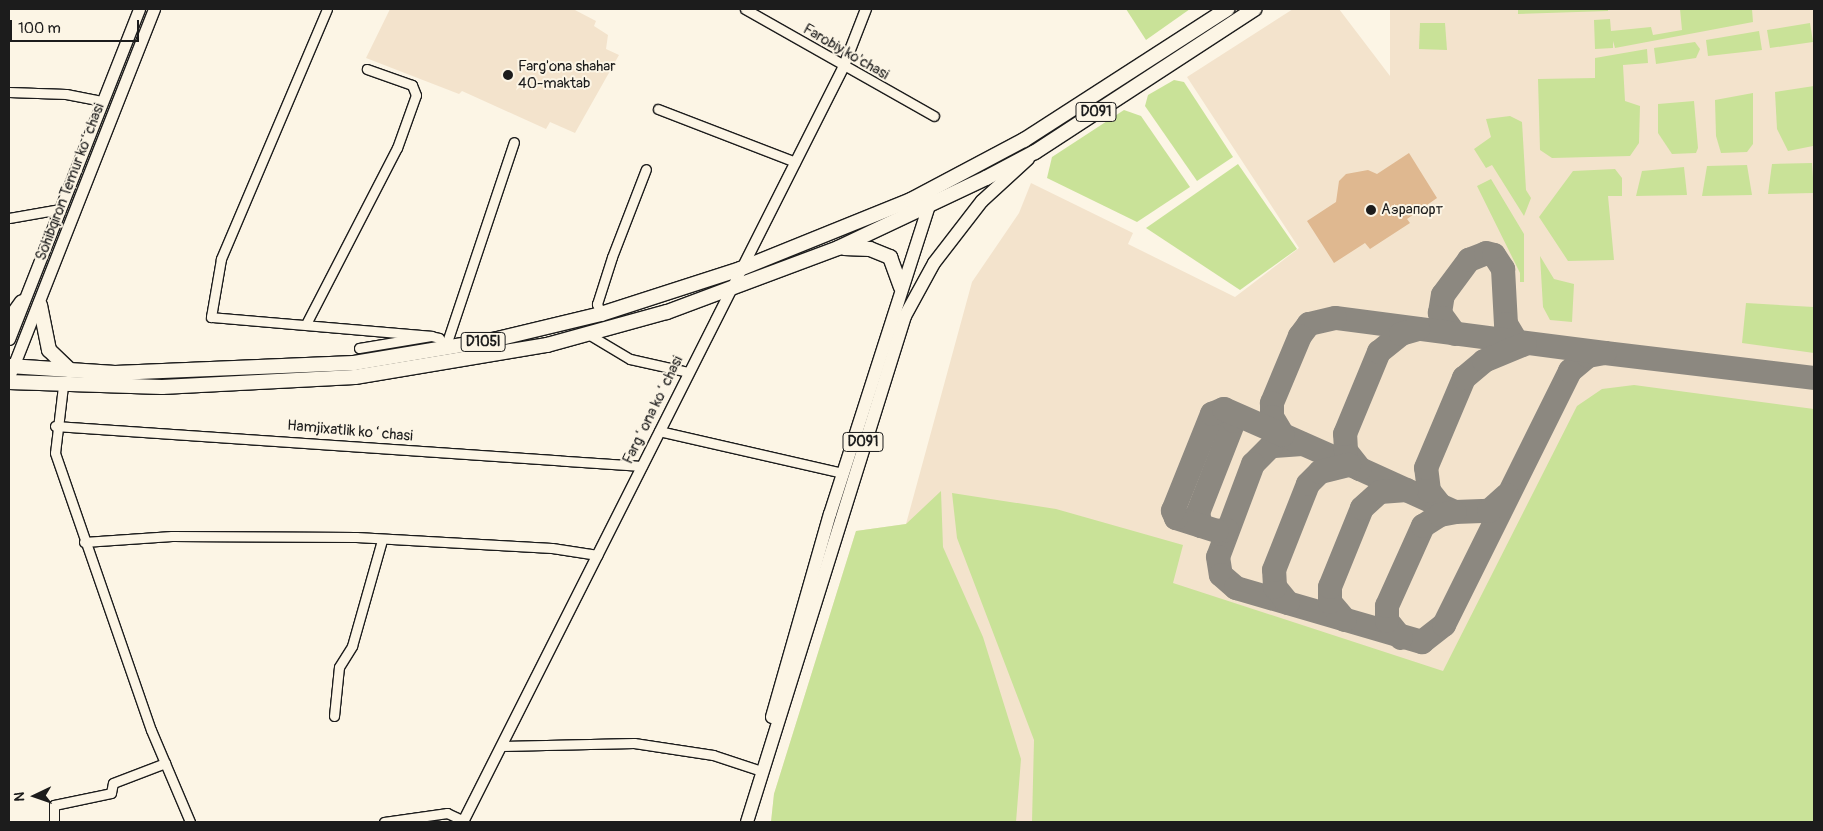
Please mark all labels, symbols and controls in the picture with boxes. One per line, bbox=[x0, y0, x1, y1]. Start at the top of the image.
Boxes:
scale bar bbox=[12, 10, 141, 42]
text: 100 m bbox=[18, 19, 61, 38]
street label: Farobiy ko'chasi bbox=[800, 20, 892, 84]
place label: Farg'ona shahar 40-maktab bbox=[518, 57, 616, 92]
marker: Farg'ona shahar 40-maktab bbox=[502, 69, 514, 81]
road number: D091 bbox=[1075, 100, 1117, 124]
street label: Sohibqiron Temur koʻchasi bbox=[32, 101, 108, 263]
place label: Аэрапорт bbox=[1381, 201, 1443, 219]
marker: Аэрапорт bbox=[1365, 204, 1377, 216]
road number: D105l bbox=[460, 331, 506, 354]
street label: Fargʻona koʻchasi bbox=[619, 353, 687, 467]
street label: Hamjixatlik koʻchasi bbox=[286, 417, 414, 445]
road number: D091 bbox=[842, 431, 884, 454]
north arrow bbox=[10, 771, 60, 821]
text: N bbox=[11, 792, 28, 802]

